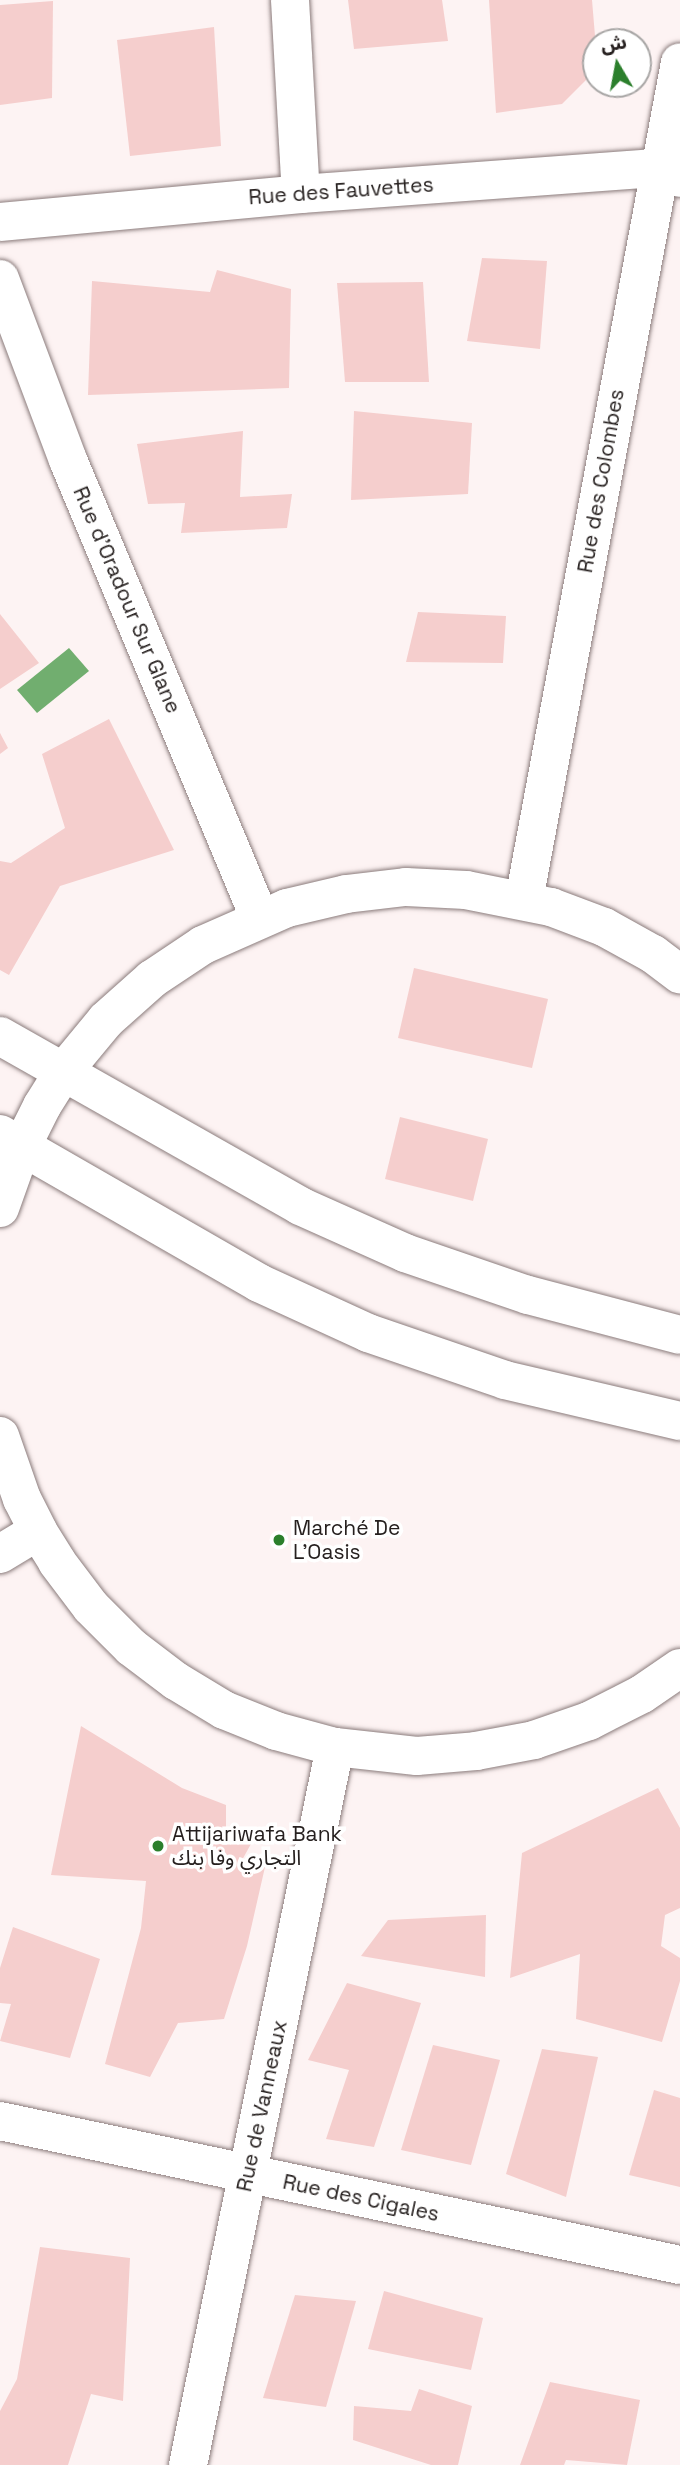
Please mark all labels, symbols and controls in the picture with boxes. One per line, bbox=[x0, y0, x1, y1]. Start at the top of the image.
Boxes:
north arrow bbox=[582, 28, 652, 98]
text: ش bbox=[599, 29, 629, 58]
street label: Rue des Fauvettes bbox=[248, 172, 434, 210]
street label: Rue des Colombes bbox=[572, 387, 630, 575]
street label: Rue d'Oradour Sur Glane bbox=[68, 483, 186, 717]
place label: Marché De L'Oasis bbox=[293, 1515, 400, 1565]
marker: Marché De L'Oasis bbox=[271, 1532, 287, 1548]
place label: Attijariwafa Bank التجاري وفا بنك bbox=[172, 1821, 342, 1871]
marker: Attijariwafa Bank التجاري وفا بنك bbox=[150, 1838, 166, 1854]
street label: Rue de Vanneaux bbox=[231, 2018, 293, 2194]
street label: Rue des Cigales bbox=[281, 2169, 441, 2227]

